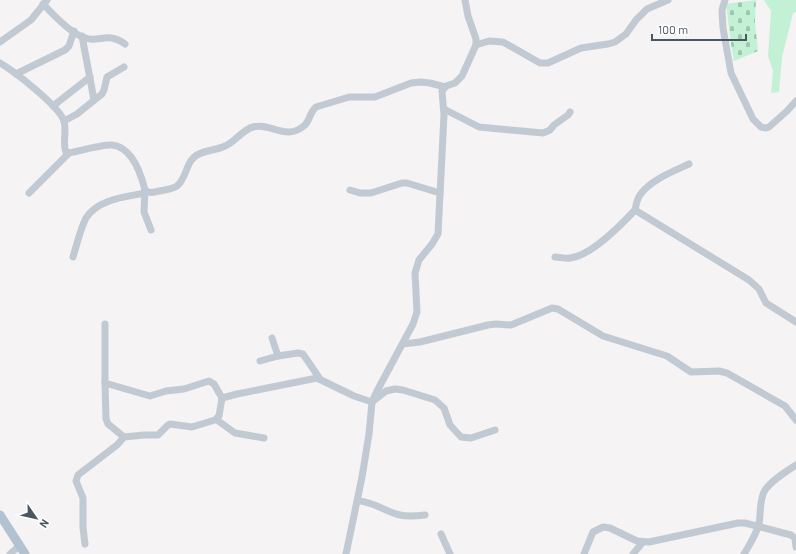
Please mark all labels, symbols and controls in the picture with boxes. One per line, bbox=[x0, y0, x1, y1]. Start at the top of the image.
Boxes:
scale bar bbox=[652, 16, 746, 42]
text: 100 m bbox=[658, 22, 688, 36]
north arrow bbox=[16, 498, 56, 538]
text: N bbox=[37, 517, 52, 531]

